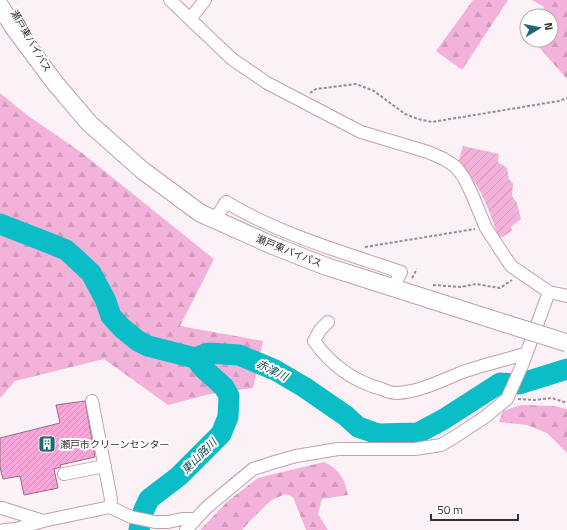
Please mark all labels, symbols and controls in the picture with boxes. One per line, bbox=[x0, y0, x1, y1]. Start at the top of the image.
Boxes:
street label: 瀬戸東バイパス bbox=[7, 7, 55, 75]
north arrow bbox=[519, 8, 559, 48]
text: N bbox=[540, 21, 557, 31]
street label: 瀬戸東バイパス bbox=[254, 231, 324, 271]
water label: 赤津川 bbox=[254, 356, 291, 385]
building icon: 瀬戸市クリーンセンター bbox=[37, 434, 57, 454]
water label: 東山路川 bbox=[178, 434, 221, 477]
place label: 瀬戸市クリーンセンター bbox=[60, 437, 170, 452]
scale bar bbox=[431, 496, 518, 522]
text: 50 m bbox=[437, 500, 463, 519]

